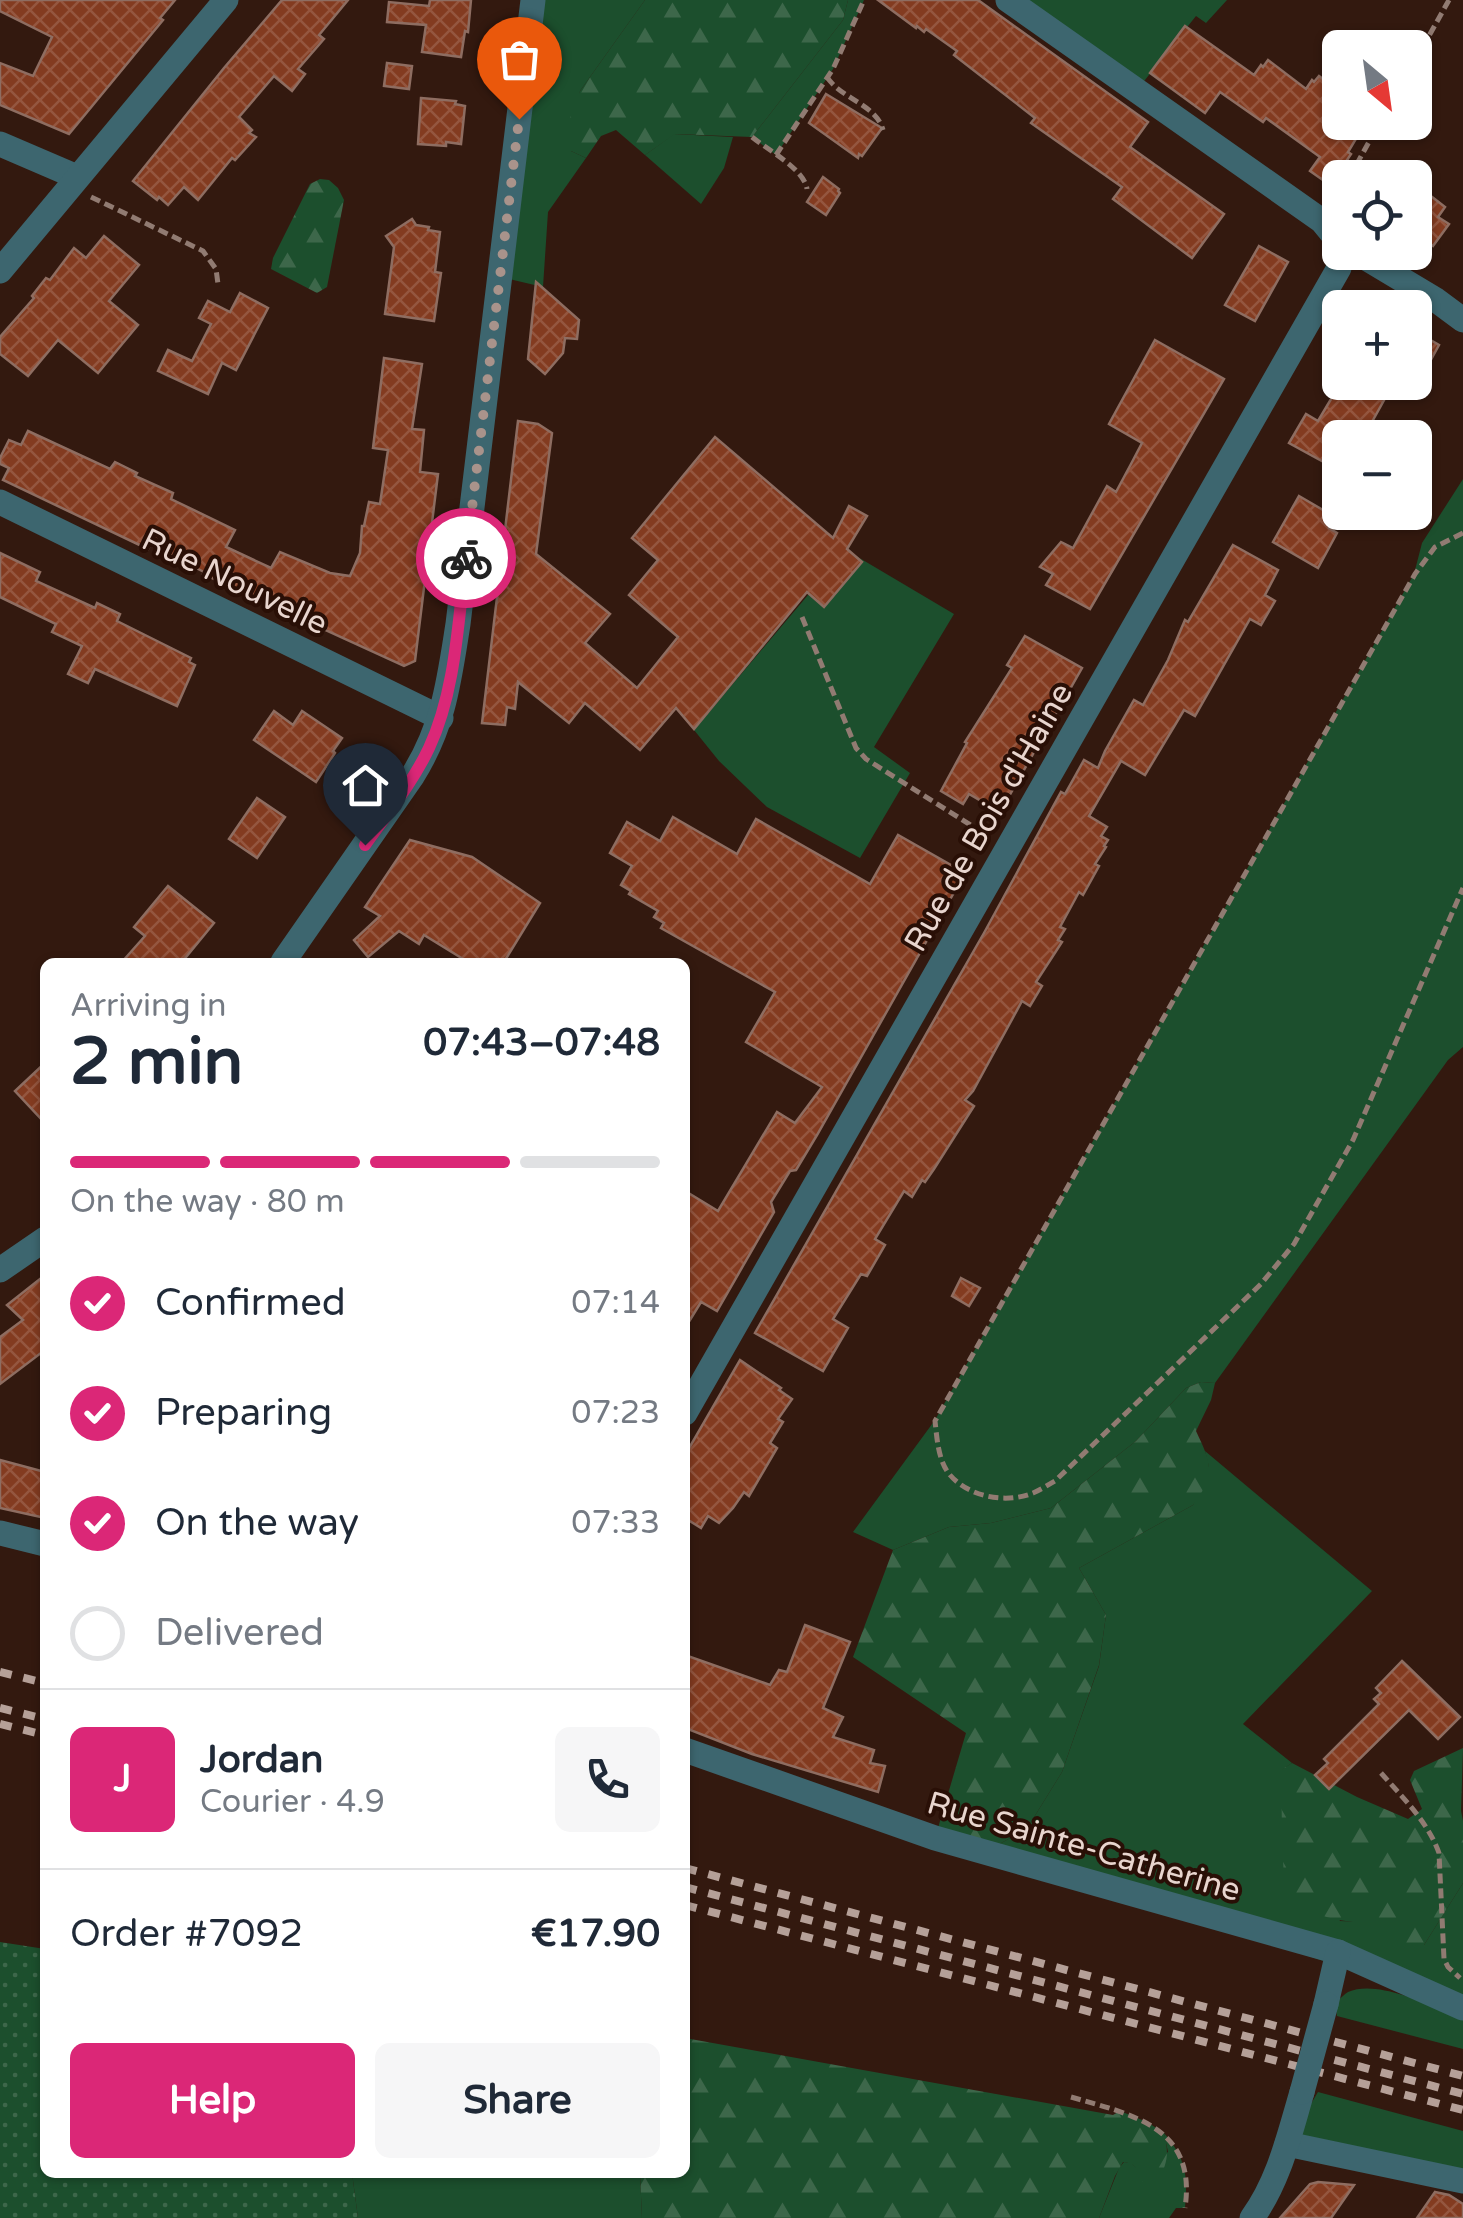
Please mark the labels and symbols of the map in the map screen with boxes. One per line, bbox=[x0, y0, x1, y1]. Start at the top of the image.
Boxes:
pin bbox=[477, 17, 562, 120]
north arrow bbox=[1322, 30, 1432, 140]
courier bbox=[416, 508, 516, 608]
street label: Rue Nouvelle bbox=[136, 521, 334, 643]
street label: Rue de Bois d'Haine bbox=[897, 677, 1081, 958]
pin bbox=[323, 743, 408, 846]
street label: Rue Sainte-Catherine bbox=[923, 1784, 1245, 1910]

